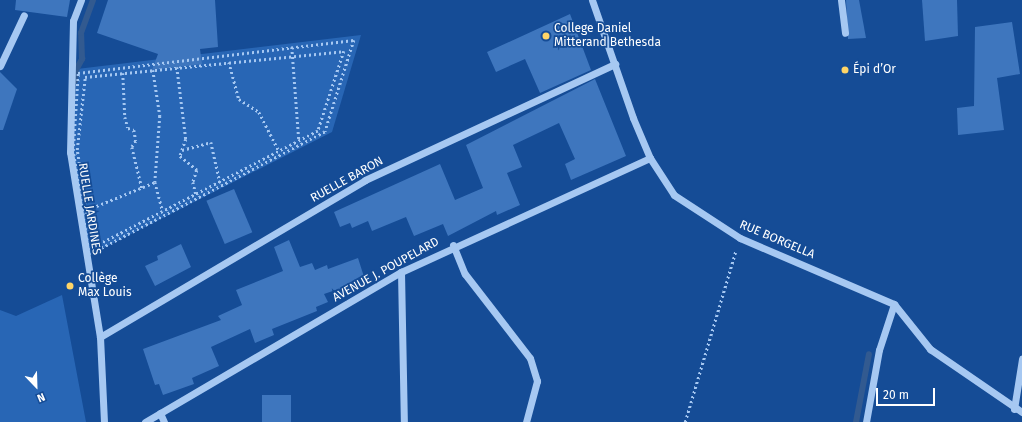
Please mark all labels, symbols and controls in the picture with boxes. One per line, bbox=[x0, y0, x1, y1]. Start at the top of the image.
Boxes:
place label: College Daniel Mitterand Bethesda bbox=[554, 22, 661, 50]
marker: College Daniel Mitterand Bethesda bbox=[541, 31, 551, 41]
place label: Épi d’Or bbox=[853, 63, 896, 77]
marker: Épi d’Or bbox=[840, 65, 850, 75]
street label: RUELLE BARON bbox=[308, 154, 386, 206]
street label: RUELLE JARDINES bbox=[75, 162, 103, 256]
street label: RUE BORGELLA bbox=[737, 218, 817, 262]
street label: AVENUE J. POUPELARD bbox=[330, 235, 442, 305]
place label: Collège Max Louis bbox=[78, 272, 132, 300]
marker: Collège Max Louis bbox=[65, 281, 75, 291]
north arrow bbox=[16, 366, 56, 406]
scale bar bbox=[878, 380, 937, 406]
text: 20 m bbox=[883, 388, 909, 402]
text: N bbox=[35, 390, 47, 405]

